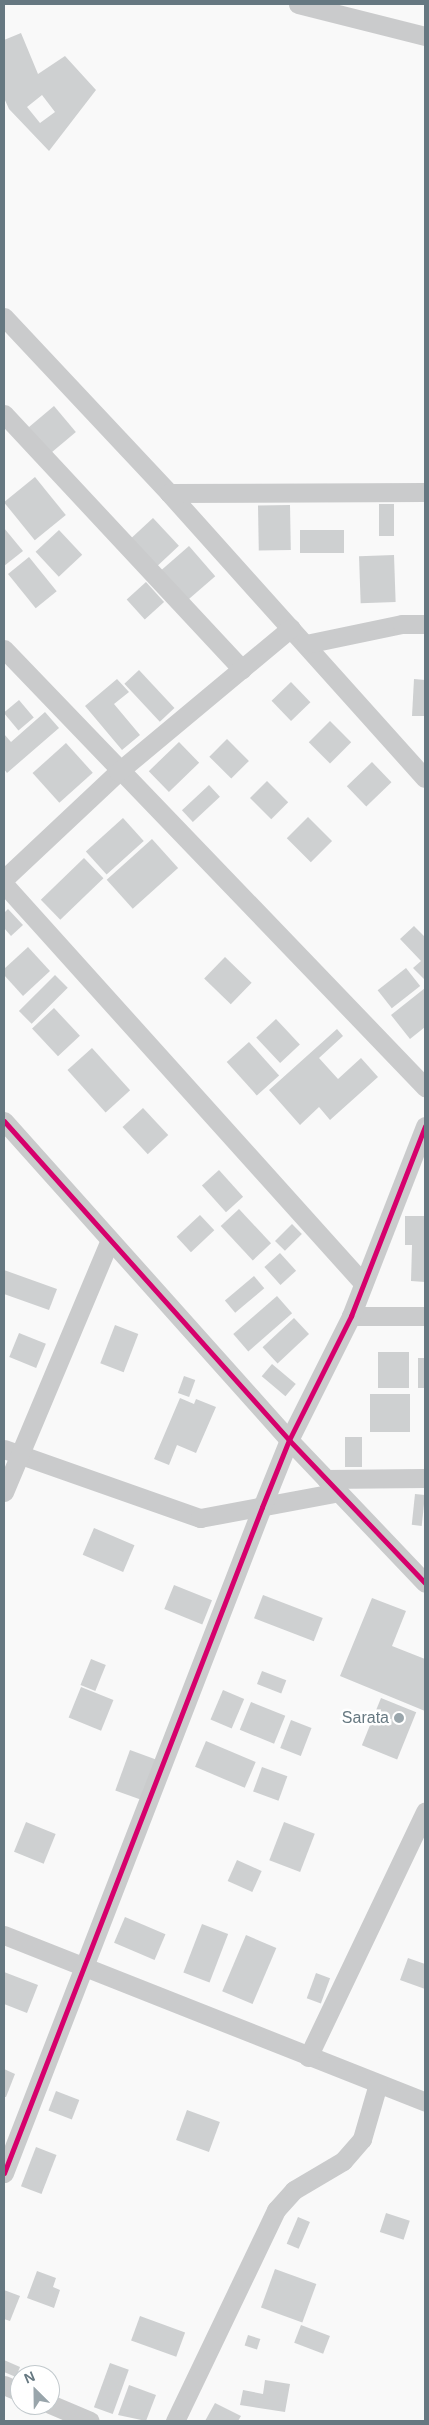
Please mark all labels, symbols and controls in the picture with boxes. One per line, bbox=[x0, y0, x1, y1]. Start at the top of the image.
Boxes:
place label: Sarata bbox=[342, 1708, 389, 1728]
marker: Sarata bbox=[393, 1712, 405, 1724]
north arrow bbox=[10, 2365, 60, 2415]
text: N bbox=[22, 2368, 37, 2386]

